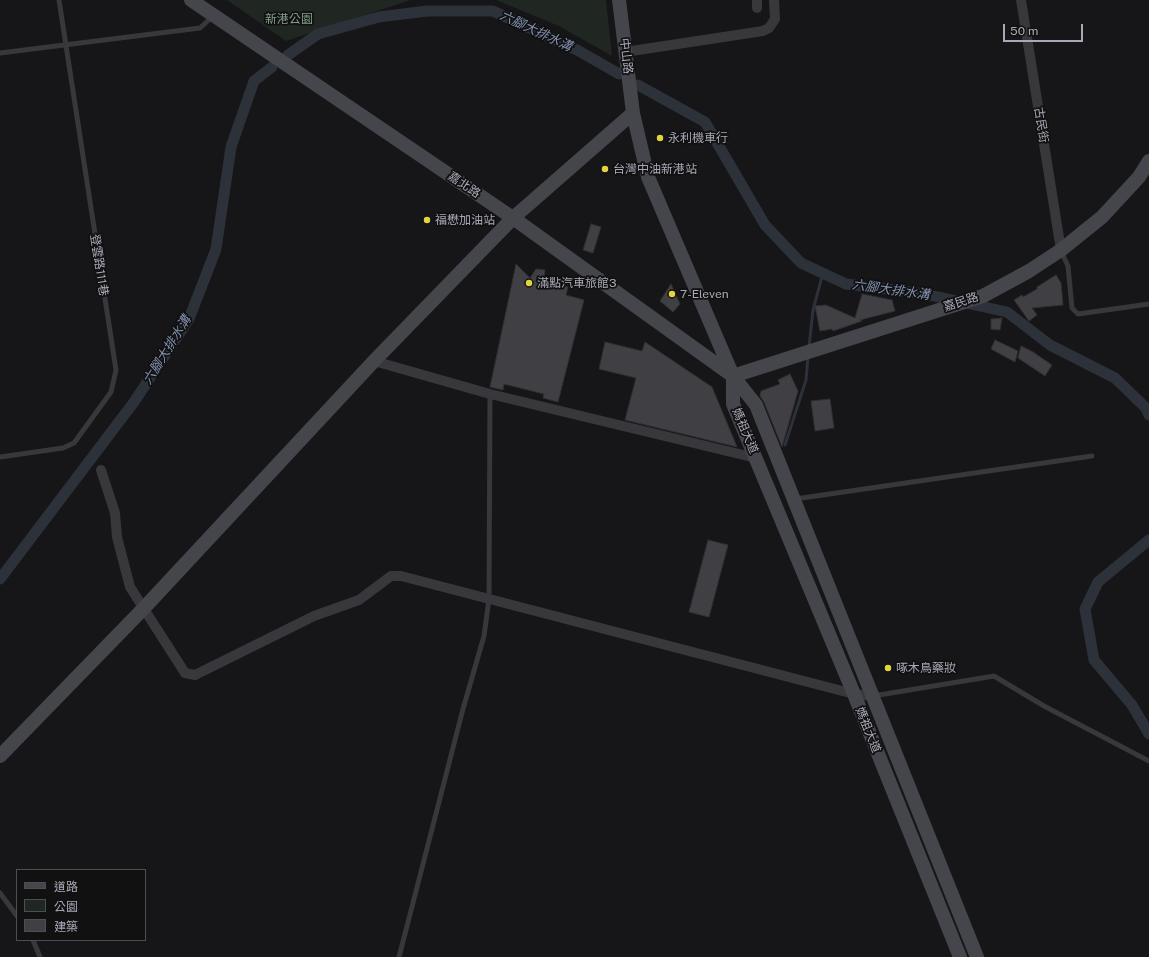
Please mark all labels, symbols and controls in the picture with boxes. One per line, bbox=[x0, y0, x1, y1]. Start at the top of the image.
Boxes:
water label: 六腳大排水溝 bbox=[497, 7, 575, 55]
park label: 新港公園 bbox=[265, 12, 313, 26]
scale bar bbox=[1005, 16, 1085, 42]
text: 50 m bbox=[1010, 24, 1038, 38]
street label: 中山路 bbox=[617, 37, 635, 75]
street label: 古民街 bbox=[1031, 106, 1051, 144]
place label: 永利機車行 bbox=[668, 131, 728, 145]
marker: 永利機車行 bbox=[655, 133, 665, 143]
place label: 台灣中油新港站 bbox=[613, 162, 697, 176]
marker: 台灣中油新港站 bbox=[600, 164, 610, 174]
street label: 嘉北路 bbox=[445, 169, 483, 201]
place label: 福懋加油站 bbox=[435, 213, 495, 227]
marker: 福懋加油站 bbox=[422, 215, 432, 225]
street label: 登雲路111巷 bbox=[87, 233, 111, 297]
place label: 滿點汽車旅館3 bbox=[537, 276, 617, 290]
water label: 六腳大排水溝 bbox=[851, 277, 931, 303]
marker: 滿點汽車旅館3 bbox=[524, 278, 534, 288]
place label: 7-Eleven bbox=[680, 287, 729, 301]
marker: 7-Eleven bbox=[667, 289, 677, 299]
street label: 嘉民路 bbox=[942, 290, 980, 314]
water label: 六腳大排水溝 bbox=[140, 313, 194, 387]
street label: 媽祖大道 bbox=[729, 406, 761, 456]
place label: 啄木鳥藥妝 bbox=[896, 661, 956, 675]
marker: 啄木鳥藥妝 bbox=[883, 663, 893, 673]
street label: 媽祖大道 bbox=[852, 705, 884, 755]
legend bbox=[16, 869, 146, 941]
text: 道路 bbox=[54, 880, 78, 894]
text: 公園 bbox=[54, 900, 78, 914]
text: 建築 bbox=[54, 920, 78, 934]

